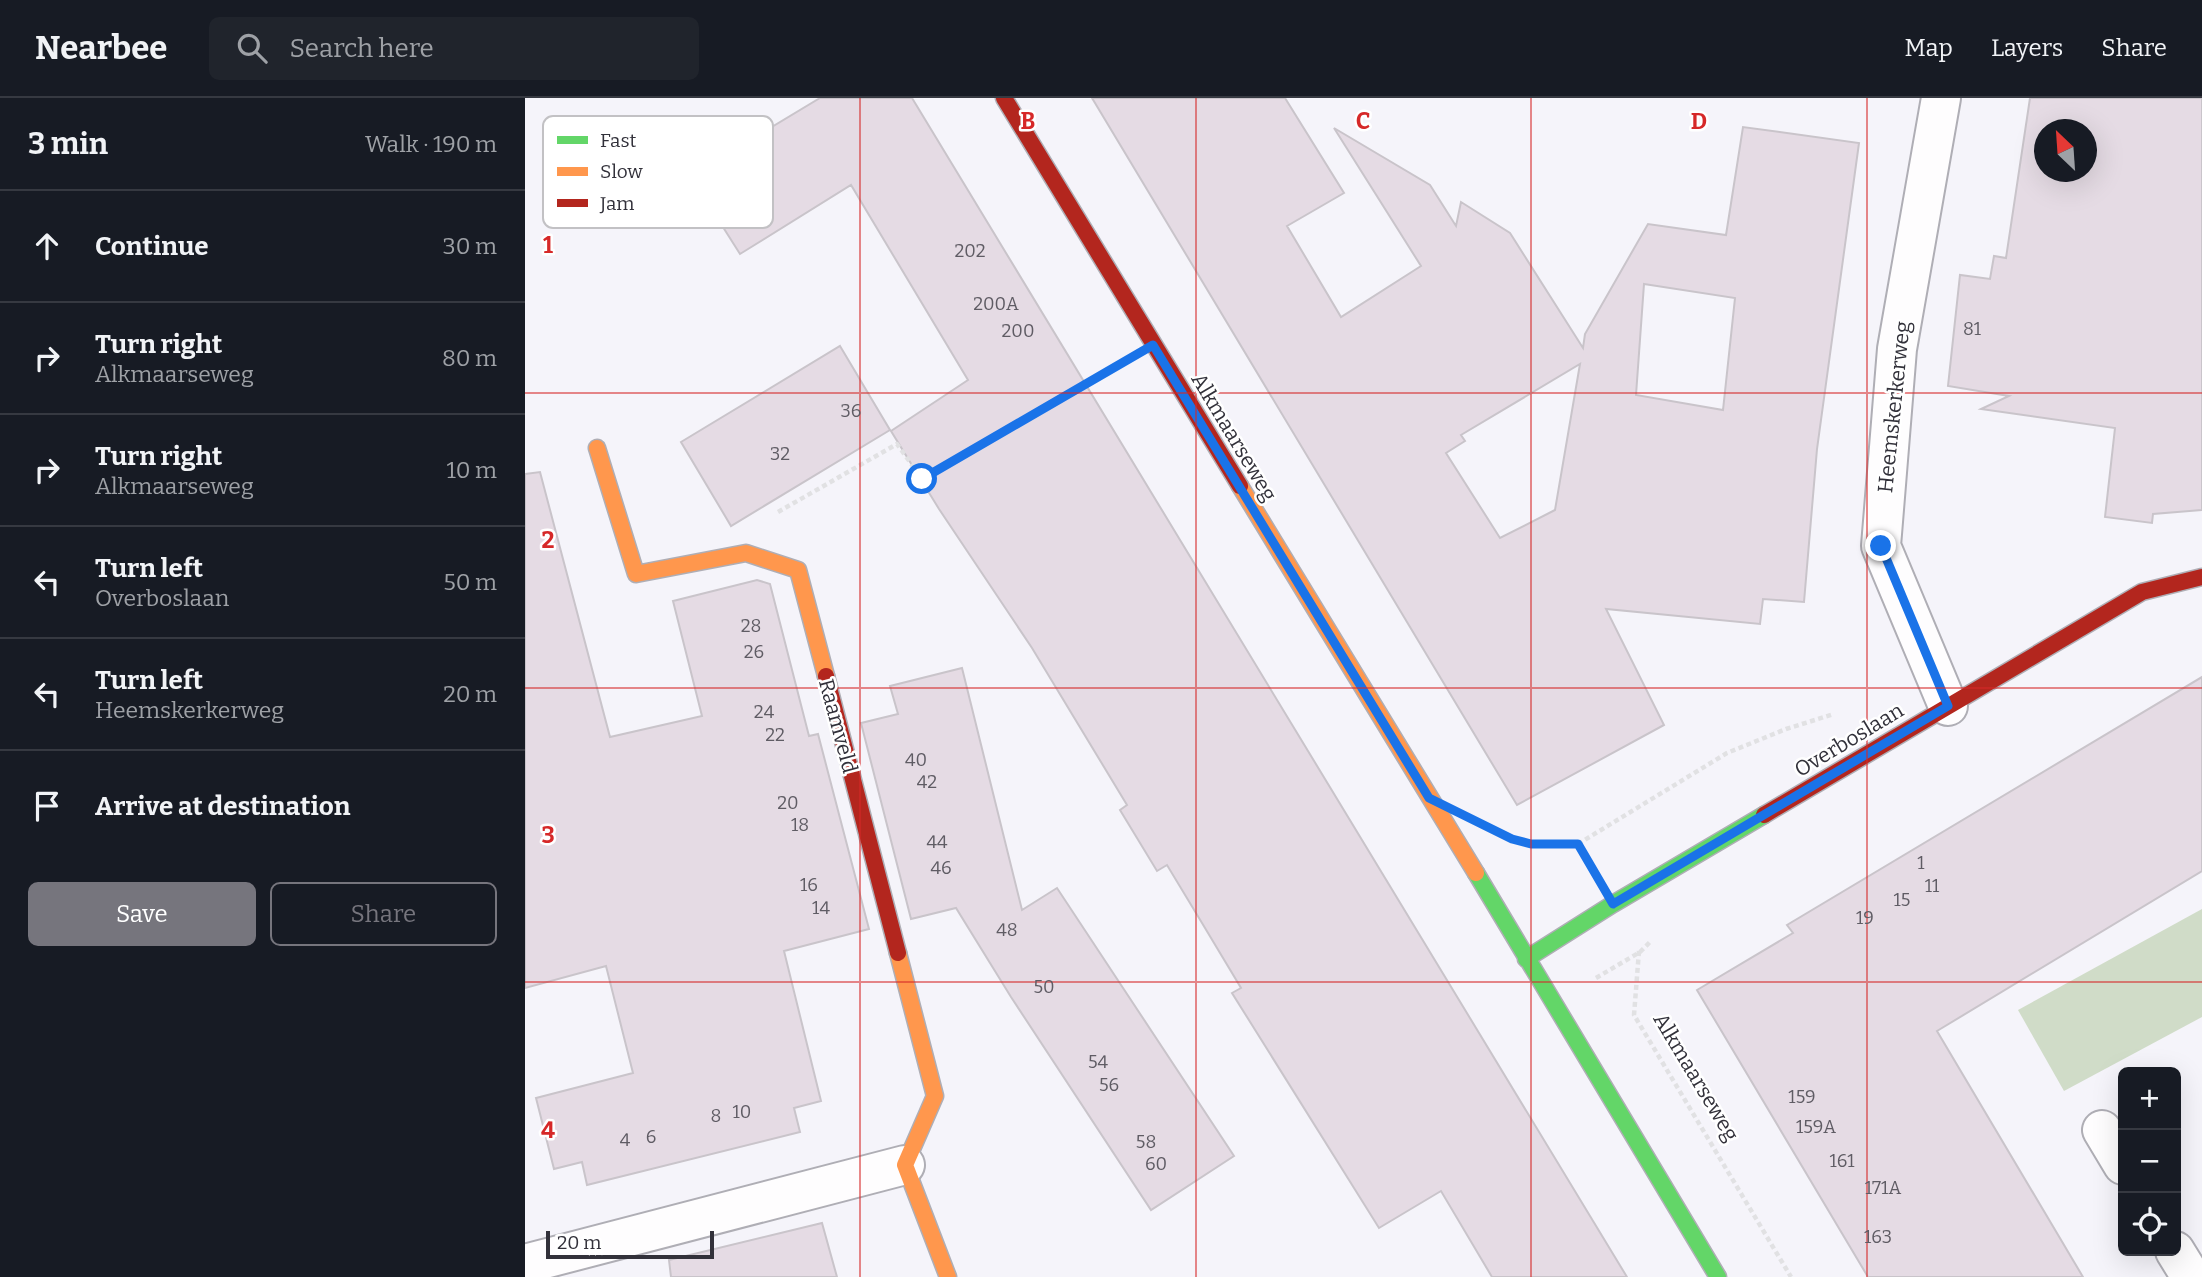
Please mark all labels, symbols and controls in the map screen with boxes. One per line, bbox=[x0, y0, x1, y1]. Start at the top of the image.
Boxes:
search box bbox=[209, 17, 699, 80]
text: Nearbee bbox=[35, 28, 167, 68]
icon: search bbox=[233, 29, 271, 67]
text: Search here bbox=[289, 33, 434, 64]
text: Map bbox=[1905, 34, 1953, 62]
text: Layers bbox=[1991, 34, 2063, 62]
text: Share bbox=[2101, 34, 2167, 62]
text: B bbox=[1021, 107, 1035, 135]
text: C bbox=[1356, 107, 1370, 135]
text: D bbox=[1691, 107, 1707, 135]
legend bbox=[543, 116, 773, 228]
north arrow bbox=[2034, 119, 2097, 182]
text: 3 min bbox=[28, 126, 108, 162]
text: Fast bbox=[600, 129, 637, 152]
text: Walk · 190 m bbox=[365, 130, 497, 158]
text: Slow bbox=[600, 160, 643, 183]
text: Jam bbox=[599, 192, 634, 215]
icon: ahead bbox=[28, 227, 66, 265]
text: Continue bbox=[95, 231, 209, 262]
text: 1 bbox=[543, 231, 553, 259]
text: 30 m bbox=[443, 232, 497, 260]
house number: 202 bbox=[954, 240, 986, 262]
house number: 200A bbox=[973, 293, 1019, 315]
house number: 81 bbox=[1963, 318, 1982, 340]
house number: 200 bbox=[1002, 320, 1034, 342]
street label: Heemskerkerweg bbox=[1872, 320, 1916, 494]
text: Turn right bbox=[95, 329, 222, 360]
icon: right bbox=[28, 339, 66, 377]
text: 80 m bbox=[442, 344, 497, 372]
text: Alkmaarseweg bbox=[95, 360, 254, 388]
street label: Alkmaarseweg bbox=[1186, 368, 1283, 506]
house number: 36 bbox=[841, 400, 861, 422]
text: Turn right bbox=[95, 441, 222, 472]
house number: 32 bbox=[770, 443, 790, 465]
icon: right bbox=[28, 451, 66, 489]
text: 10 m bbox=[446, 456, 497, 484]
route start bbox=[906, 463, 937, 494]
text: Alkmaarseweg bbox=[95, 472, 254, 500]
text: 2 bbox=[542, 526, 555, 554]
route end bbox=[1865, 530, 1896, 561]
text: Turn left bbox=[95, 553, 203, 584]
icon: left bbox=[28, 563, 66, 601]
text: 50 m bbox=[443, 568, 497, 596]
text: Overboslaan bbox=[95, 584, 229, 612]
house number: 28 bbox=[741, 615, 761, 637]
house number: 26 bbox=[744, 641, 764, 663]
text: Turn left bbox=[95, 665, 203, 696]
icon: left bbox=[28, 675, 66, 713]
street label: Raamveld bbox=[813, 676, 863, 776]
text: 20 m bbox=[443, 680, 497, 708]
text: Heemskerkerweg bbox=[95, 696, 284, 724]
street label: Overboslaan bbox=[1790, 697, 1908, 783]
house number: 24 bbox=[754, 701, 775, 723]
house number: 22 bbox=[765, 724, 785, 746]
house number: 40 bbox=[905, 749, 927, 771]
house number: 42 bbox=[917, 771, 937, 793]
icon: arrive bbox=[28, 787, 66, 825]
text: Arrive at destination bbox=[95, 791, 350, 822]
house number: 20 bbox=[777, 792, 799, 814]
house number: 18 bbox=[791, 814, 809, 836]
text: 3 bbox=[541, 821, 555, 849]
house number: 44 bbox=[926, 831, 948, 853]
house number: 1 bbox=[1917, 852, 1925, 874]
house number: 46 bbox=[930, 857, 952, 879]
house number: 16 bbox=[800, 874, 818, 896]
house number: 11 bbox=[1925, 875, 1940, 897]
button: Save bbox=[28, 882, 256, 946]
button: Share bbox=[270, 882, 497, 946]
house number: 15 bbox=[1894, 889, 1910, 911]
house number: 14 bbox=[812, 897, 830, 919]
house number: 19 bbox=[1856, 907, 1874, 929]
house number: 48 bbox=[996, 919, 1018, 941]
house number: 50 bbox=[1033, 976, 1055, 998]
street label: Alkmaarseweg bbox=[1648, 1008, 1745, 1146]
house number: 54 bbox=[1088, 1051, 1109, 1073]
map controls bbox=[2118, 1067, 2181, 1256]
button: + bbox=[2118, 1067, 2181, 1130]
house number: 56 bbox=[1099, 1074, 1119, 1096]
house number: 159 bbox=[1788, 1086, 1816, 1108]
house number: 10 bbox=[733, 1101, 751, 1123]
house number: 8 bbox=[711, 1105, 721, 1127]
text: 4 bbox=[541, 1116, 555, 1144]
house number: 159A bbox=[1796, 1116, 1836, 1138]
house number: 6 bbox=[646, 1126, 656, 1148]
house number: 4 bbox=[620, 1129, 631, 1151]
button: − bbox=[2118, 1130, 2181, 1193]
house number: 58 bbox=[1136, 1131, 1156, 1153]
house number: 161 bbox=[1830, 1150, 1855, 1172]
house number: 60 bbox=[1145, 1153, 1167, 1175]
house number: 171A bbox=[1865, 1177, 1901, 1199]
button: locate bbox=[2118, 1193, 2181, 1256]
house number: 163 bbox=[1864, 1226, 1892, 1248]
scale bar bbox=[546, 1228, 714, 1260]
text: 20 m bbox=[557, 1231, 601, 1254]

